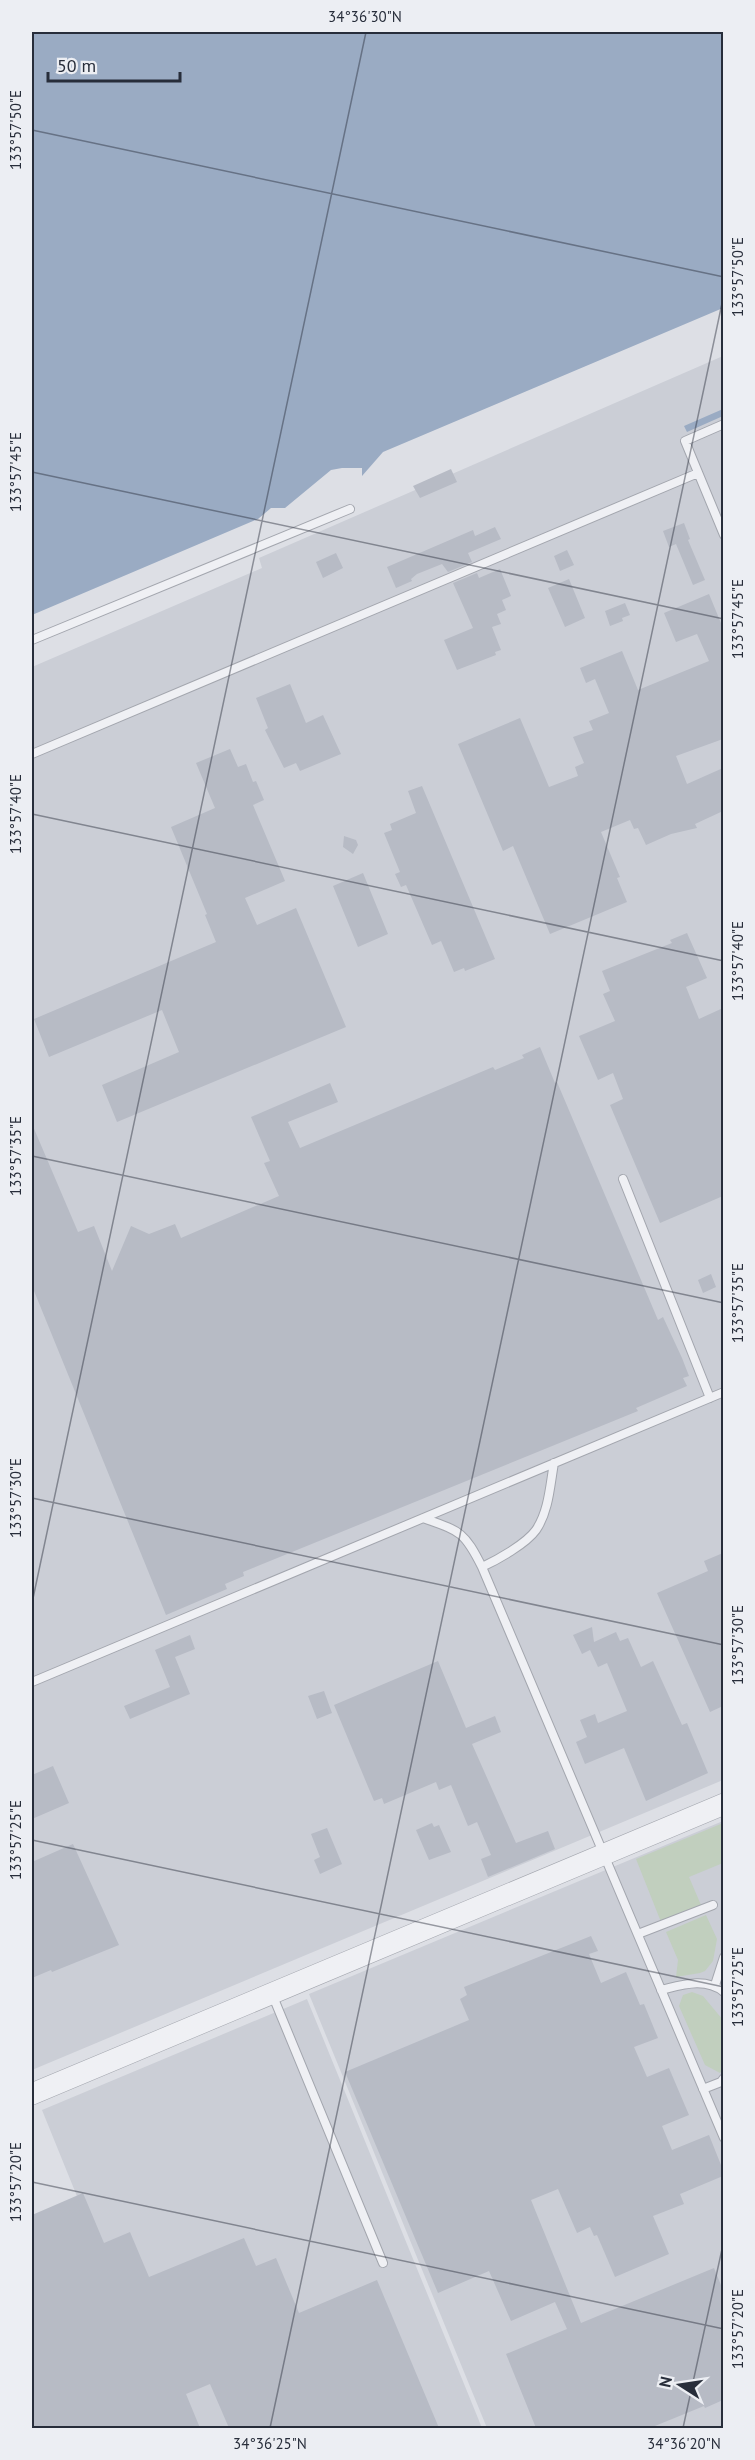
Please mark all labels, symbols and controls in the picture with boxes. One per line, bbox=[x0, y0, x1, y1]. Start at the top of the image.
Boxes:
text: 34°36'30"N bbox=[328, 7, 402, 26]
scale bar bbox=[48, 45, 180, 83]
text: 50 m bbox=[57, 54, 96, 77]
text: 133°57'50"E bbox=[6, 90, 25, 170]
text: 133°57'50"E bbox=[728, 237, 747, 317]
text: 133°57'45"E bbox=[6, 432, 25, 512]
text: 133°57'45"E bbox=[728, 579, 747, 659]
text: 133°57'40"E bbox=[6, 774, 25, 854]
text: 133°57'40"E bbox=[728, 921, 747, 1001]
text: 133°57'35"E bbox=[6, 1116, 25, 1196]
text: 133°57'35"E bbox=[728, 1263, 747, 1343]
text: 133°57'30"E bbox=[6, 1458, 25, 1538]
text: 133°57'30"E bbox=[728, 1605, 747, 1685]
text: 133°57'25"E bbox=[6, 1800, 25, 1880]
text: 133°57'25"E bbox=[728, 1947, 747, 2027]
text: 133°57'20"E bbox=[6, 2142, 25, 2222]
text: 133°57'20"E bbox=[728, 2289, 747, 2369]
north arrow bbox=[650, 2355, 710, 2415]
text: N bbox=[654, 2375, 676, 2389]
text: 34°36'25"N bbox=[233, 2434, 307, 2453]
text: 34°36'20"N bbox=[647, 2434, 721, 2453]

